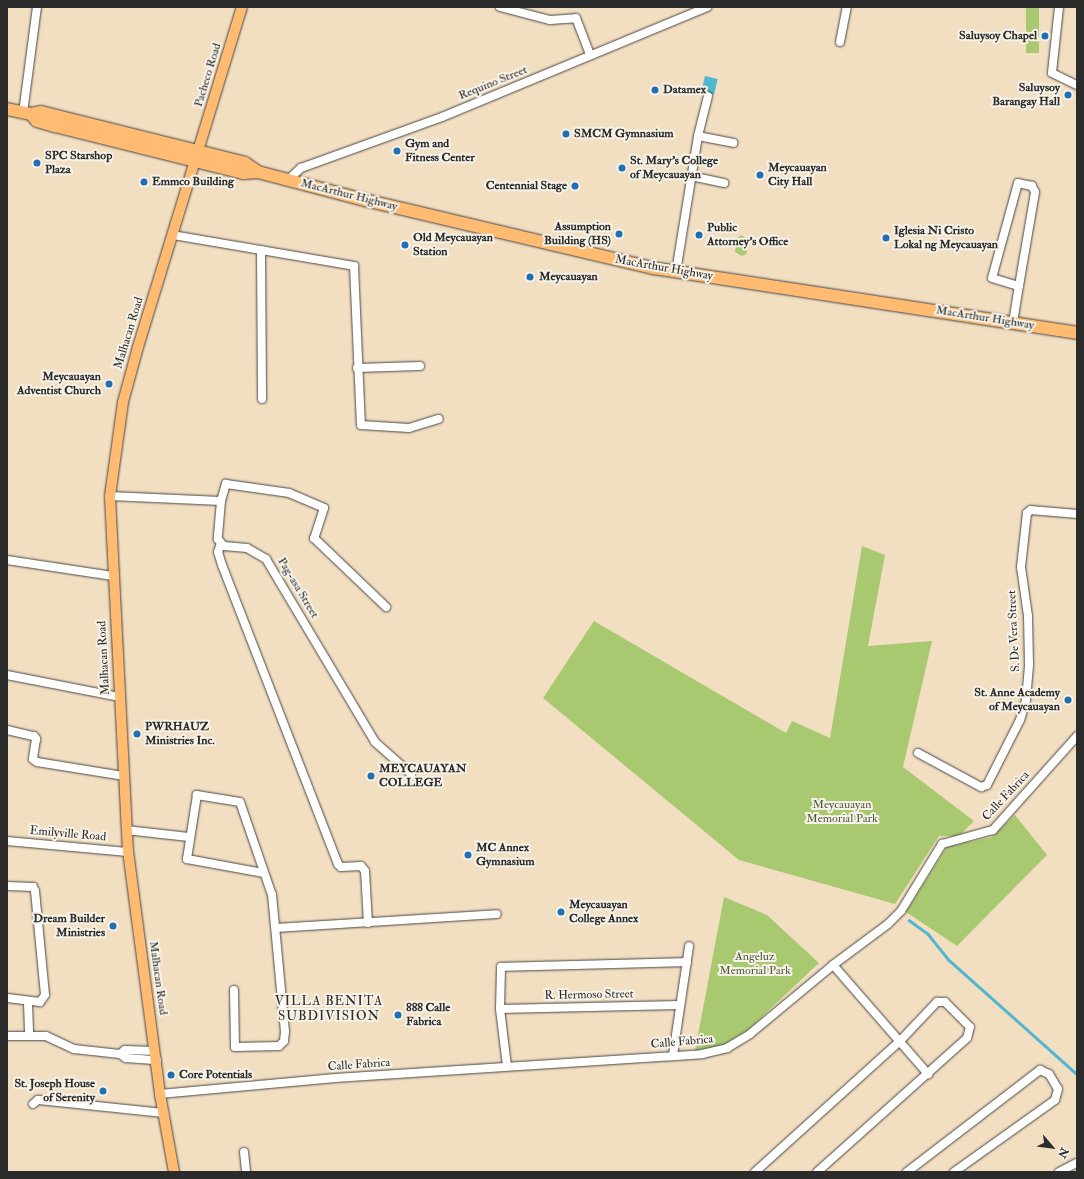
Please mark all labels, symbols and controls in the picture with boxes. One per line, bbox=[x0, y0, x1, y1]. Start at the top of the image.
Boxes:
place label: Saluysoy Chapel bbox=[959, 29, 1037, 43]
marker: Saluysoy Chapel bbox=[1040, 31, 1050, 41]
street label: Pacheco Road bbox=[191, 41, 225, 109]
street label: Requino Street bbox=[457, 63, 529, 103]
place label: Saluysoy Barangay Hall bbox=[992, 81, 1060, 109]
place label: Datamex bbox=[663, 83, 706, 97]
marker: Datamex bbox=[650, 85, 660, 95]
marker: Saluysoy Barangay Hall bbox=[1063, 90, 1073, 100]
place label: SMCM Gymnasium bbox=[574, 127, 674, 141]
marker: SMCM Gymnasium bbox=[561, 129, 571, 139]
place label: Gym and Fitness Center bbox=[405, 137, 475, 165]
marker: Gym and Fitness Center bbox=[392, 146, 402, 156]
place label: SPC Starshop Plaza bbox=[45, 149, 112, 177]
place label: St. Mary's College of Meycauayan bbox=[630, 154, 718, 182]
marker: SPC Starshop Plaza bbox=[32, 158, 42, 168]
place label: Meycauayan City Hall bbox=[768, 161, 827, 189]
marker: St. Mary's College of Meycauayan bbox=[617, 163, 627, 173]
marker: Meycauayan City Hall bbox=[755, 170, 765, 180]
place label: Emmco Building bbox=[152, 175, 234, 189]
street label: MacArthur Highway bbox=[299, 176, 399, 214]
marker: Emmco Building bbox=[139, 177, 149, 187]
place label: Centennial Stage bbox=[486, 179, 567, 193]
marker: Centennial Stage bbox=[570, 181, 580, 191]
place label: Assumption Building (HS) bbox=[544, 220, 611, 248]
place label: Public Attorney's Office bbox=[707, 221, 788, 249]
place label: Iglesia Ni Cristo Lokal ng Meycauayan bbox=[894, 224, 998, 252]
marker: Assumption Building (HS) bbox=[614, 229, 624, 239]
marker: Public Attorney's Office bbox=[694, 230, 704, 240]
place label: Old Meycauayan Station bbox=[413, 231, 493, 259]
marker: Iglesia Ni Cristo Lokal ng Meycauayan bbox=[881, 233, 891, 243]
marker: Old Meycauayan Station bbox=[400, 240, 410, 250]
street label: MacArthur Highway bbox=[614, 252, 714, 284]
place label: Meycauayan bbox=[539, 270, 598, 284]
marker: Meycauayan bbox=[524, 271, 536, 283]
street label: Malhacan Road bbox=[111, 295, 147, 371]
street label: MacArthur Highway bbox=[935, 303, 1035, 333]
place label: Meycauayan Adventist Church bbox=[17, 370, 101, 398]
marker: Meycauayan Adventist Church bbox=[104, 379, 114, 389]
street label: Pag-asa Street bbox=[274, 555, 322, 621]
street label: S. De Vera Street bbox=[1005, 590, 1023, 672]
street label: Malhacan Road bbox=[95, 621, 113, 695]
place label: St. Anne Academy of Meycauayan bbox=[974, 686, 1060, 714]
marker: St. Anne Academy of Meycauayan bbox=[1063, 695, 1073, 705]
place label: PWRHAUZ Ministries Inc. bbox=[145, 720, 215, 748]
marker: PWRHAUZ Ministries Inc. bbox=[132, 729, 142, 739]
place label: MEYCAUAYAN COLLEGE bbox=[379, 762, 466, 790]
street label: Calle Fabrica bbox=[979, 768, 1033, 824]
marker: MEYCAUAYAN COLLEGE bbox=[366, 771, 376, 781]
park label: Meycauayan Memorial Park bbox=[806, 798, 878, 826]
street label: Emilyville Road bbox=[29, 823, 107, 845]
place label: MC Annex Gymnasium bbox=[476, 841, 535, 869]
marker: MC Annex Gymnasium bbox=[463, 850, 473, 860]
place label: Meycauayan College Annex bbox=[569, 898, 638, 926]
marker: Meycauayan College Annex bbox=[556, 907, 566, 917]
place label: Dream Builder Ministries bbox=[33, 912, 105, 940]
marker: Dream Builder Ministries bbox=[108, 921, 118, 931]
street label: Malhacan Road bbox=[146, 940, 170, 1016]
park label: Angeluz Memorial Park bbox=[719, 950, 791, 978]
street label: R. Hermoso Street bbox=[544, 987, 634, 1003]
district label: VILLA BENITA SUBDIVISION bbox=[275, 994, 383, 1025]
place label: 888 Calle Fabrica bbox=[406, 1001, 450, 1029]
marker: 888 Calle Fabrica bbox=[393, 1010, 403, 1020]
street label: Calle Fabrica bbox=[650, 1032, 714, 1052]
street label: Calle Fabrica bbox=[327, 1056, 391, 1074]
place label: Core Potentials bbox=[179, 1068, 252, 1082]
marker: Core Potentials bbox=[166, 1070, 176, 1080]
place label: St. Joseph House of Serenity bbox=[14, 1077, 95, 1105]
marker: St. Joseph House of Serenity bbox=[98, 1086, 108, 1096]
north arrow bbox=[1032, 1127, 1072, 1167]
text: N bbox=[1055, 1145, 1071, 1160]

